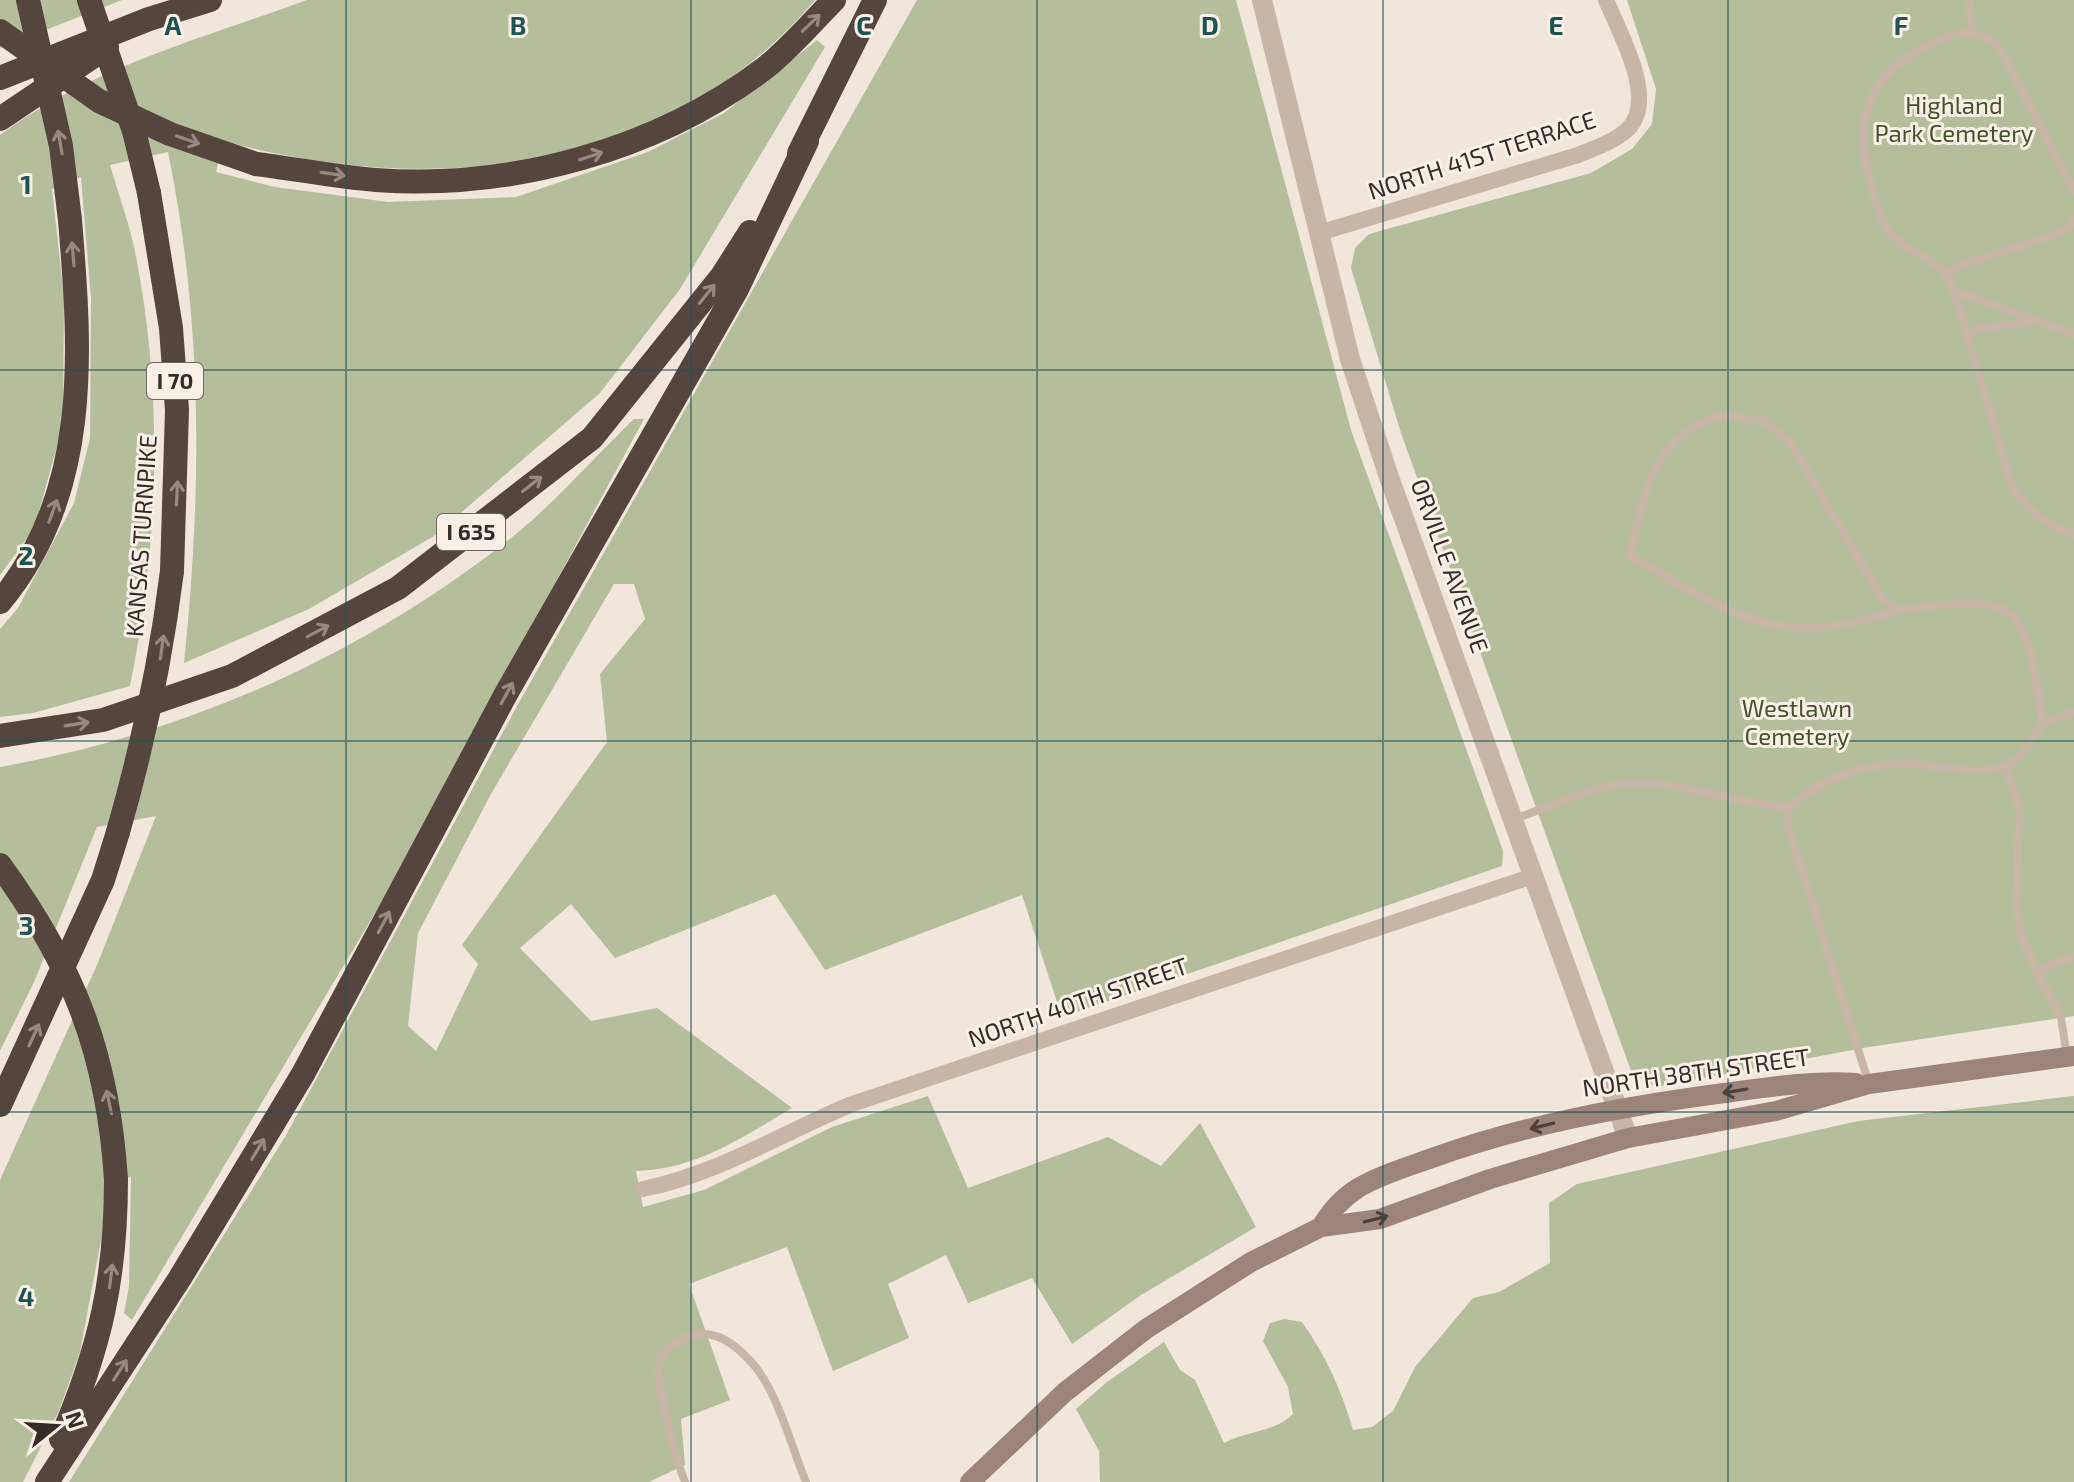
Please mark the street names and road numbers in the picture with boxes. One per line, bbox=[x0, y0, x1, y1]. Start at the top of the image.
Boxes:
street label: NORTH 41ST TERRACE bbox=[1364, 104, 1599, 205]
road number: I 70 bbox=[147, 363, 203, 399]
street label: KANSAS TURNPIKE bbox=[119, 434, 162, 638]
street label: ORVILLE AVENUE bbox=[1405, 475, 1495, 656]
road number: I 635 bbox=[437, 514, 505, 550]
street label: NORTH 40TH STREET bbox=[964, 950, 1191, 1053]
street label: NORTH 38TH STREET bbox=[1580, 1041, 1811, 1102]

